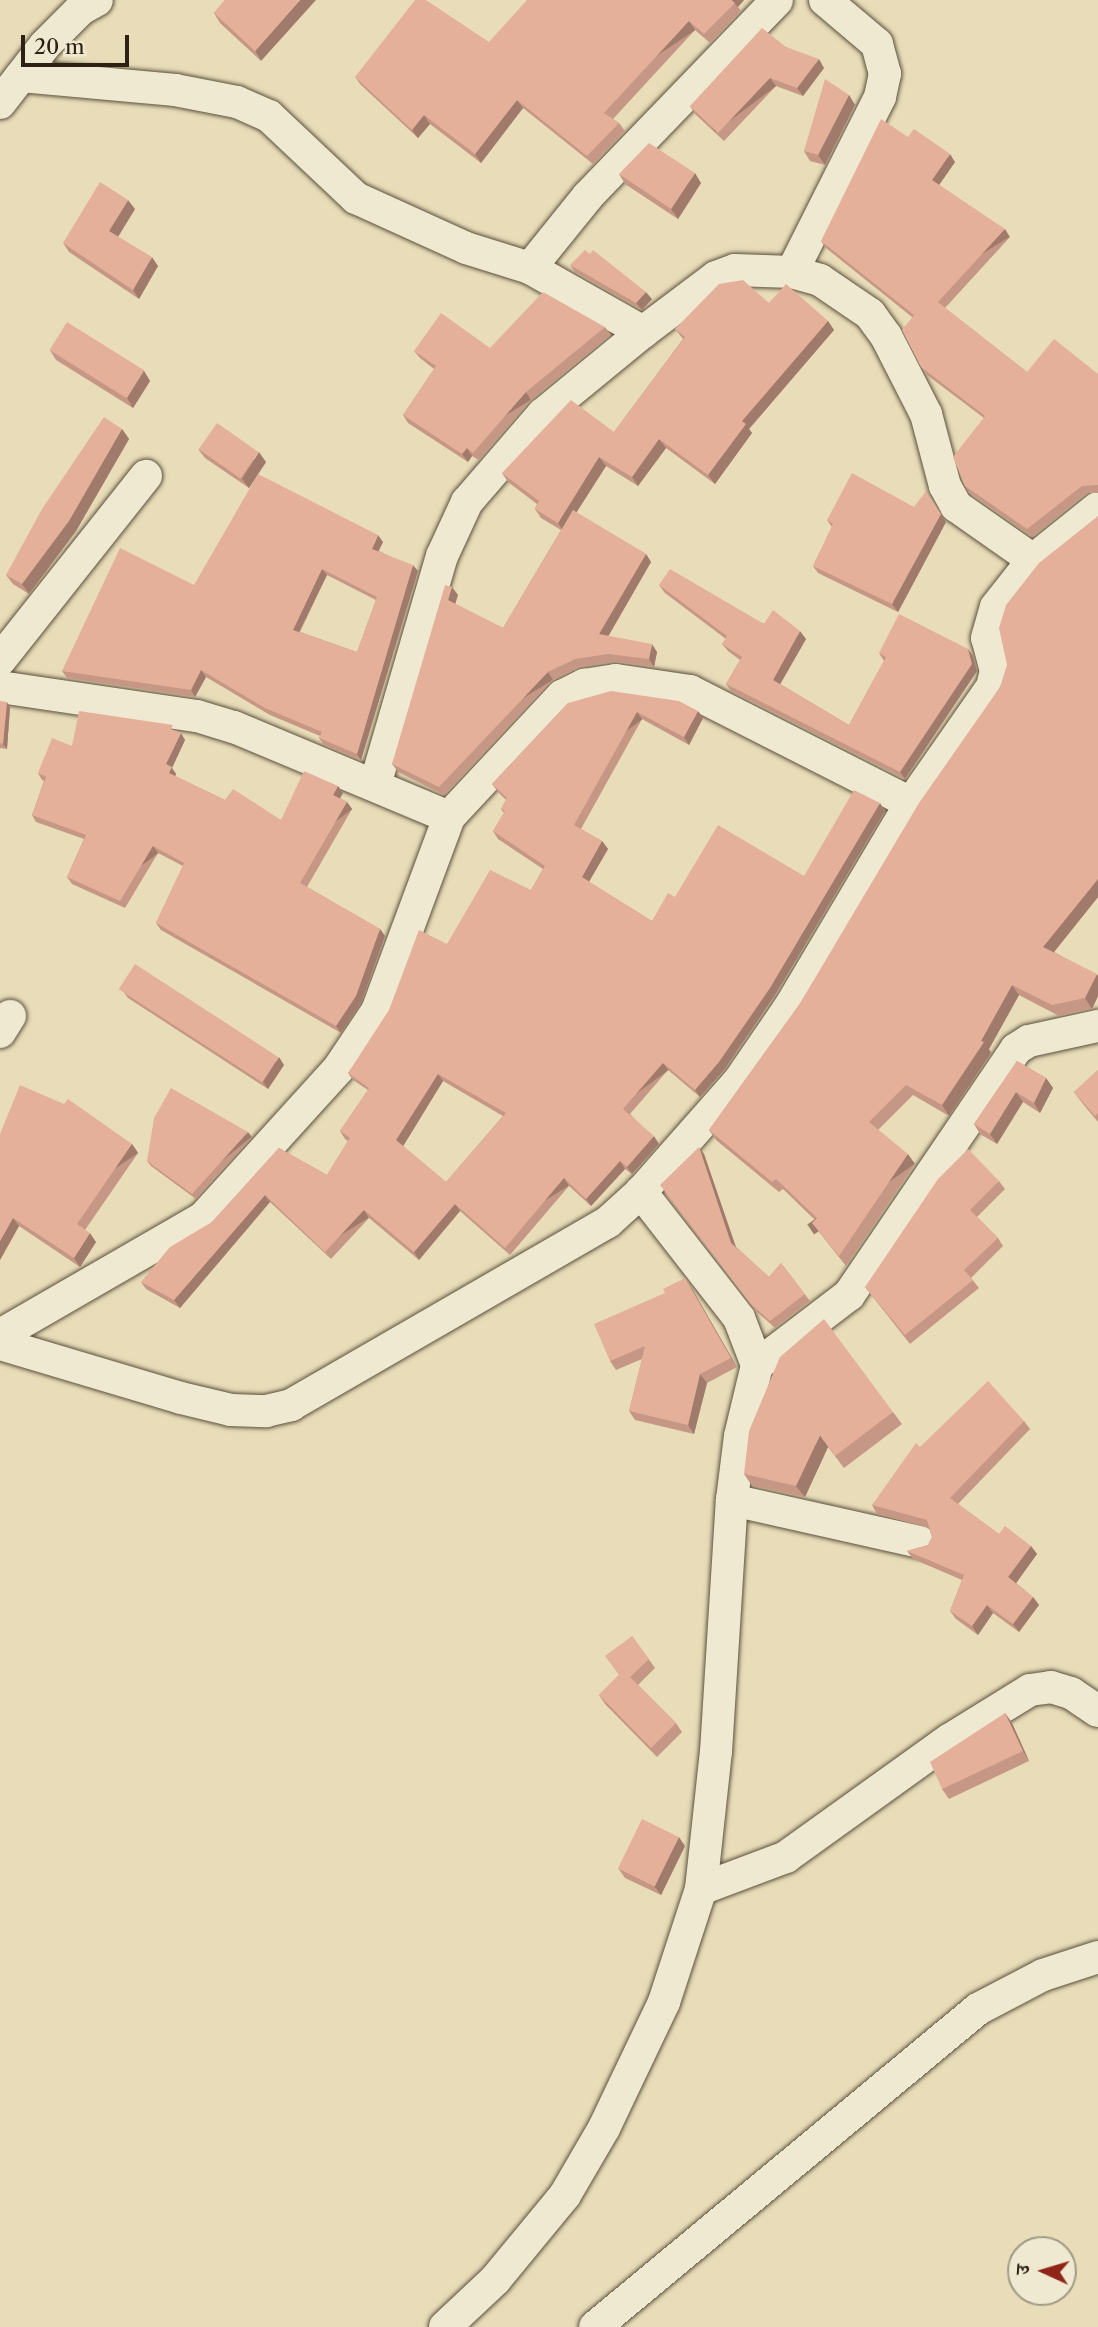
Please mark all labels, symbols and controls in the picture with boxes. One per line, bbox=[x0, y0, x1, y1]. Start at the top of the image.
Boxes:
scale bar bbox=[24, 21, 133, 65]
text: 20 m bbox=[34, 34, 85, 59]
north arrow bbox=[1007, 2236, 1077, 2306]
text: उ bbox=[1011, 2264, 1034, 2275]

